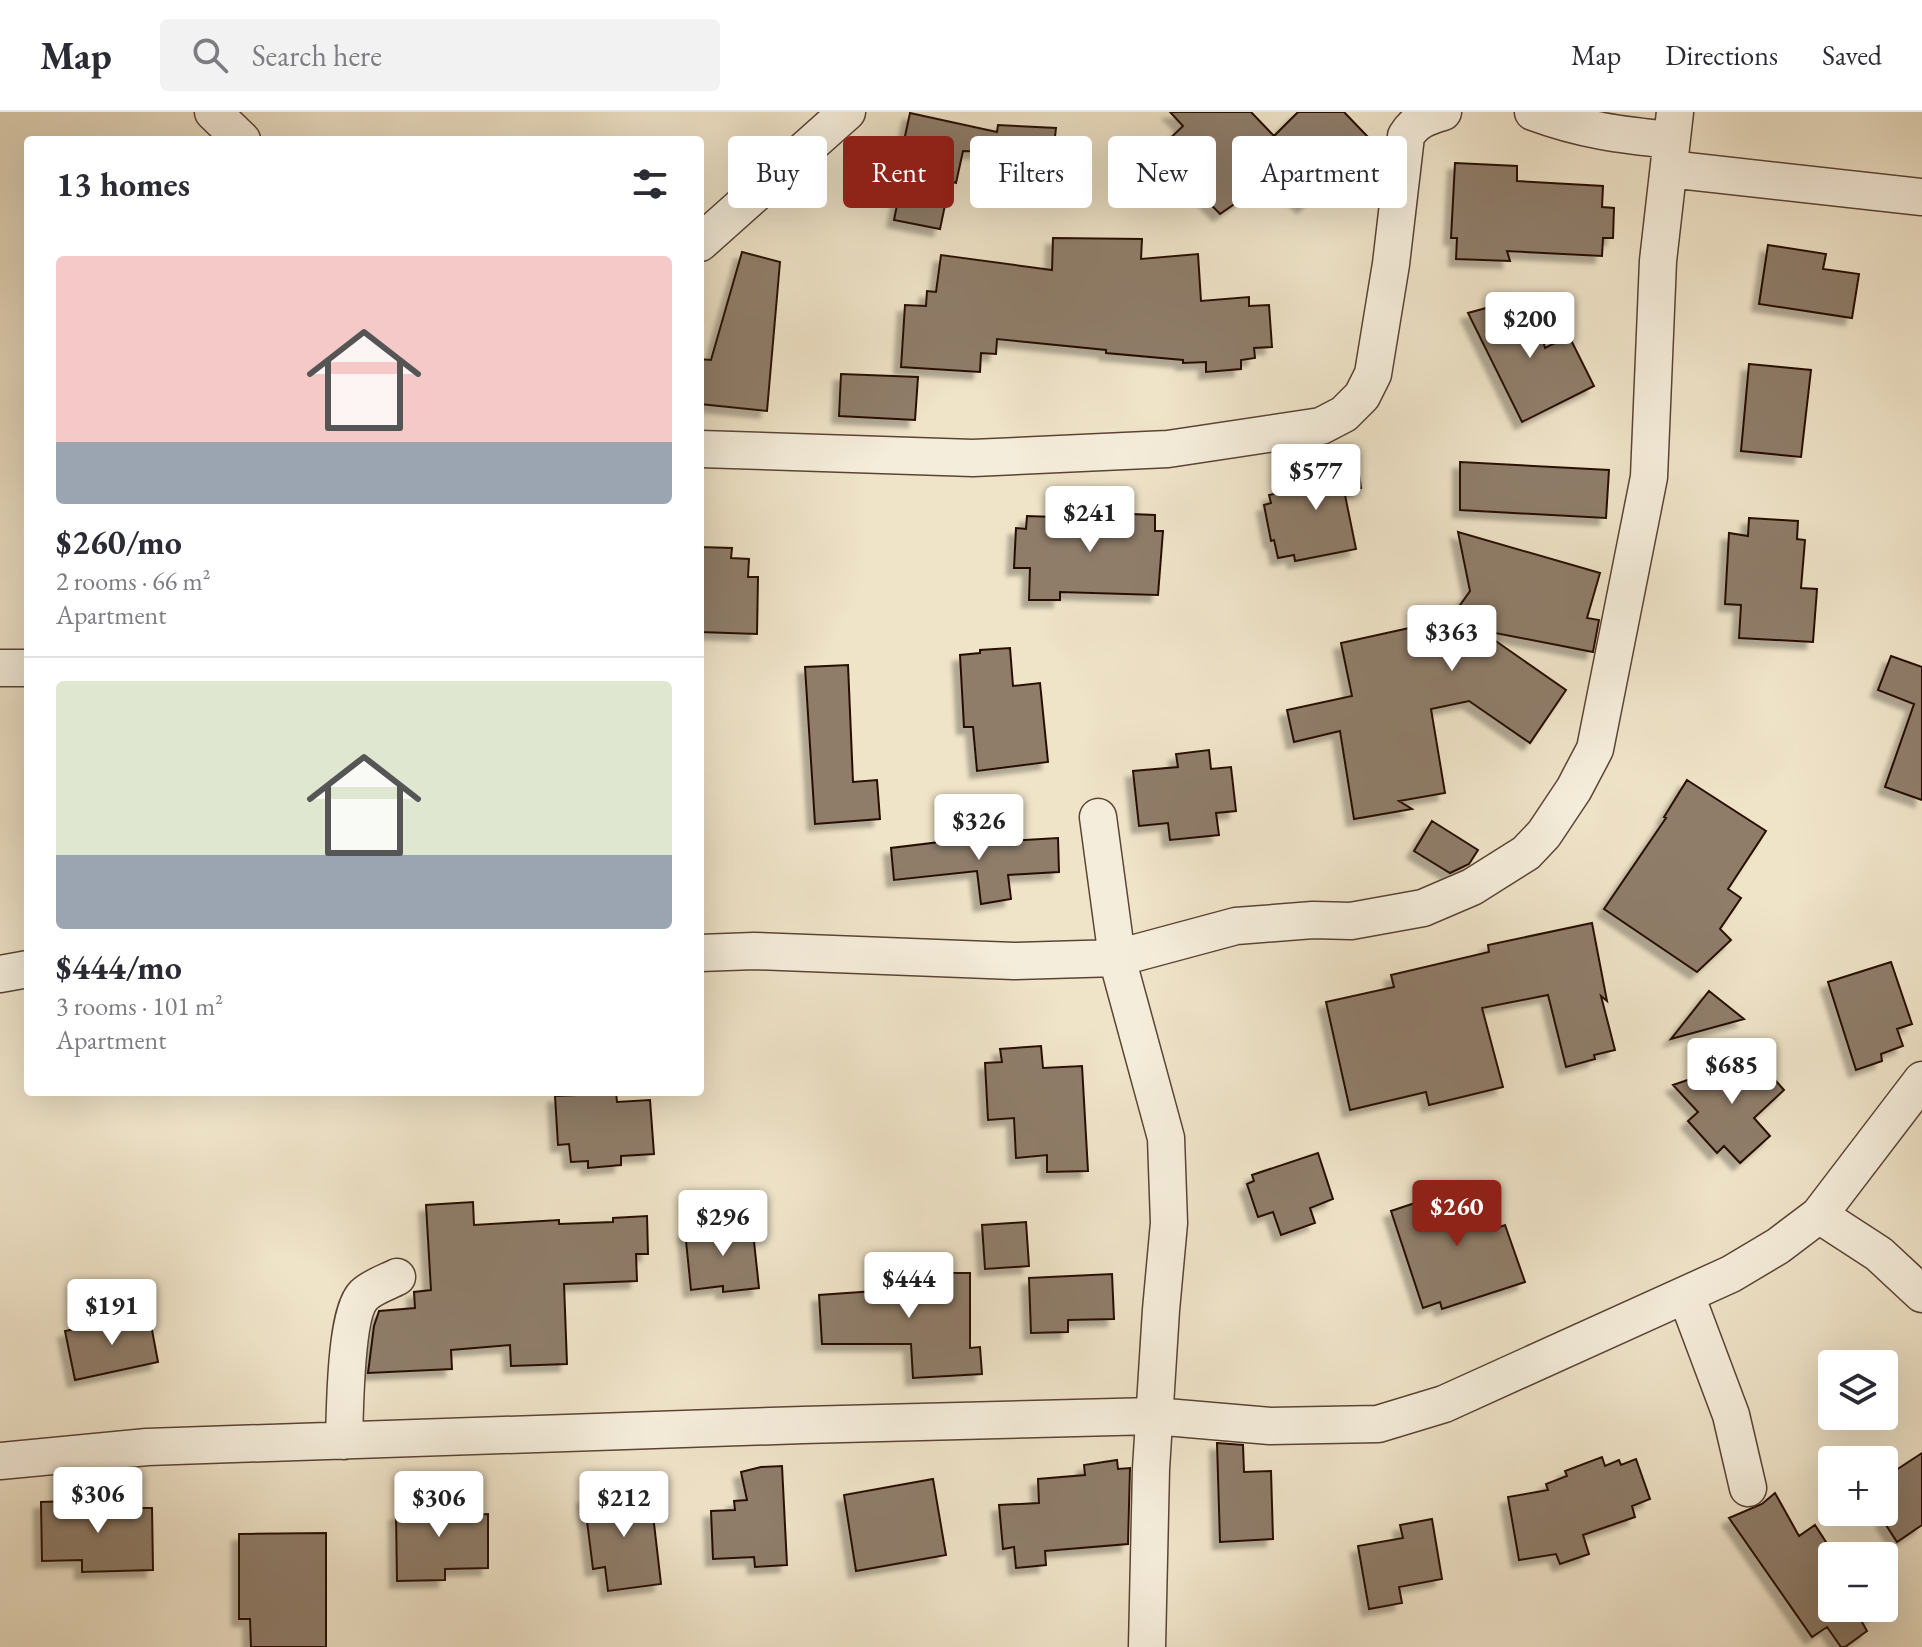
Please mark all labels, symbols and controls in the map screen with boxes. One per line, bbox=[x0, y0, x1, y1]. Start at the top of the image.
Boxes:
search box bbox=[160, 19, 720, 91]
text: Map bbox=[40, 31, 112, 80]
icon: search bbox=[188, 33, 232, 77]
text: Search here bbox=[252, 36, 382, 75]
text: Map bbox=[1571, 37, 1621, 73]
text: Directions bbox=[1665, 37, 1778, 73]
text: Saved bbox=[1822, 37, 1882, 73]
chip: Buy bbox=[728, 136, 827, 208]
chip: Rent bbox=[843, 136, 954, 208]
chip: Filters bbox=[970, 136, 1092, 208]
chip: New bbox=[1108, 136, 1216, 208]
chip: Apartment bbox=[1232, 136, 1407, 208]
text: 13 homes bbox=[56, 162, 190, 206]
icon: filters bbox=[628, 162, 672, 206]
pin: $200 bbox=[1483, 292, 1577, 360]
text: $200 bbox=[1503, 301, 1557, 335]
icon: home bbox=[292, 308, 436, 452]
pin: $577 bbox=[1269, 444, 1363, 512]
text: $577 bbox=[1289, 453, 1343, 487]
pin: $241 bbox=[1043, 486, 1137, 554]
text: $241 bbox=[1063, 495, 1117, 529]
text: $260/mo bbox=[56, 520, 182, 564]
text: 2 rooms · 66 m² bbox=[56, 564, 211, 598]
text: Apartment bbox=[56, 598, 166, 632]
pin: $363 bbox=[1405, 605, 1499, 673]
text: $363 bbox=[1425, 614, 1479, 648]
icon: home bbox=[292, 733, 436, 877]
pin: $326 bbox=[932, 794, 1026, 862]
text: $326 bbox=[952, 803, 1006, 837]
text: $444/mo bbox=[56, 945, 182, 989]
text: 3 rooms · 101 m² bbox=[56, 989, 223, 1023]
text: Apartment bbox=[56, 1023, 166, 1057]
pin: $685 bbox=[1685, 1038, 1779, 1106]
text: $685 bbox=[1705, 1047, 1759, 1081]
pin: $260 bbox=[1410, 1180, 1504, 1248]
text: $260 bbox=[1430, 1189, 1484, 1223]
pin: $296 bbox=[676, 1190, 770, 1258]
text: $296 bbox=[696, 1199, 750, 1233]
pin: $444 bbox=[862, 1252, 956, 1320]
text: $444 bbox=[882, 1261, 936, 1295]
pin: $191 bbox=[65, 1279, 159, 1347]
text: $191 bbox=[85, 1288, 139, 1322]
map controls bbox=[1818, 1350, 1898, 1622]
button: layers bbox=[1818, 1350, 1898, 1430]
button: + bbox=[1818, 1446, 1898, 1526]
pin: $306 bbox=[51, 1467, 145, 1535]
pin: $306 bbox=[392, 1471, 486, 1539]
pin: $212 bbox=[577, 1471, 671, 1539]
text: $306 bbox=[71, 1476, 125, 1510]
text: $306 bbox=[412, 1480, 466, 1514]
text: $212 bbox=[597, 1480, 651, 1514]
button: − bbox=[1818, 1542, 1898, 1622]

